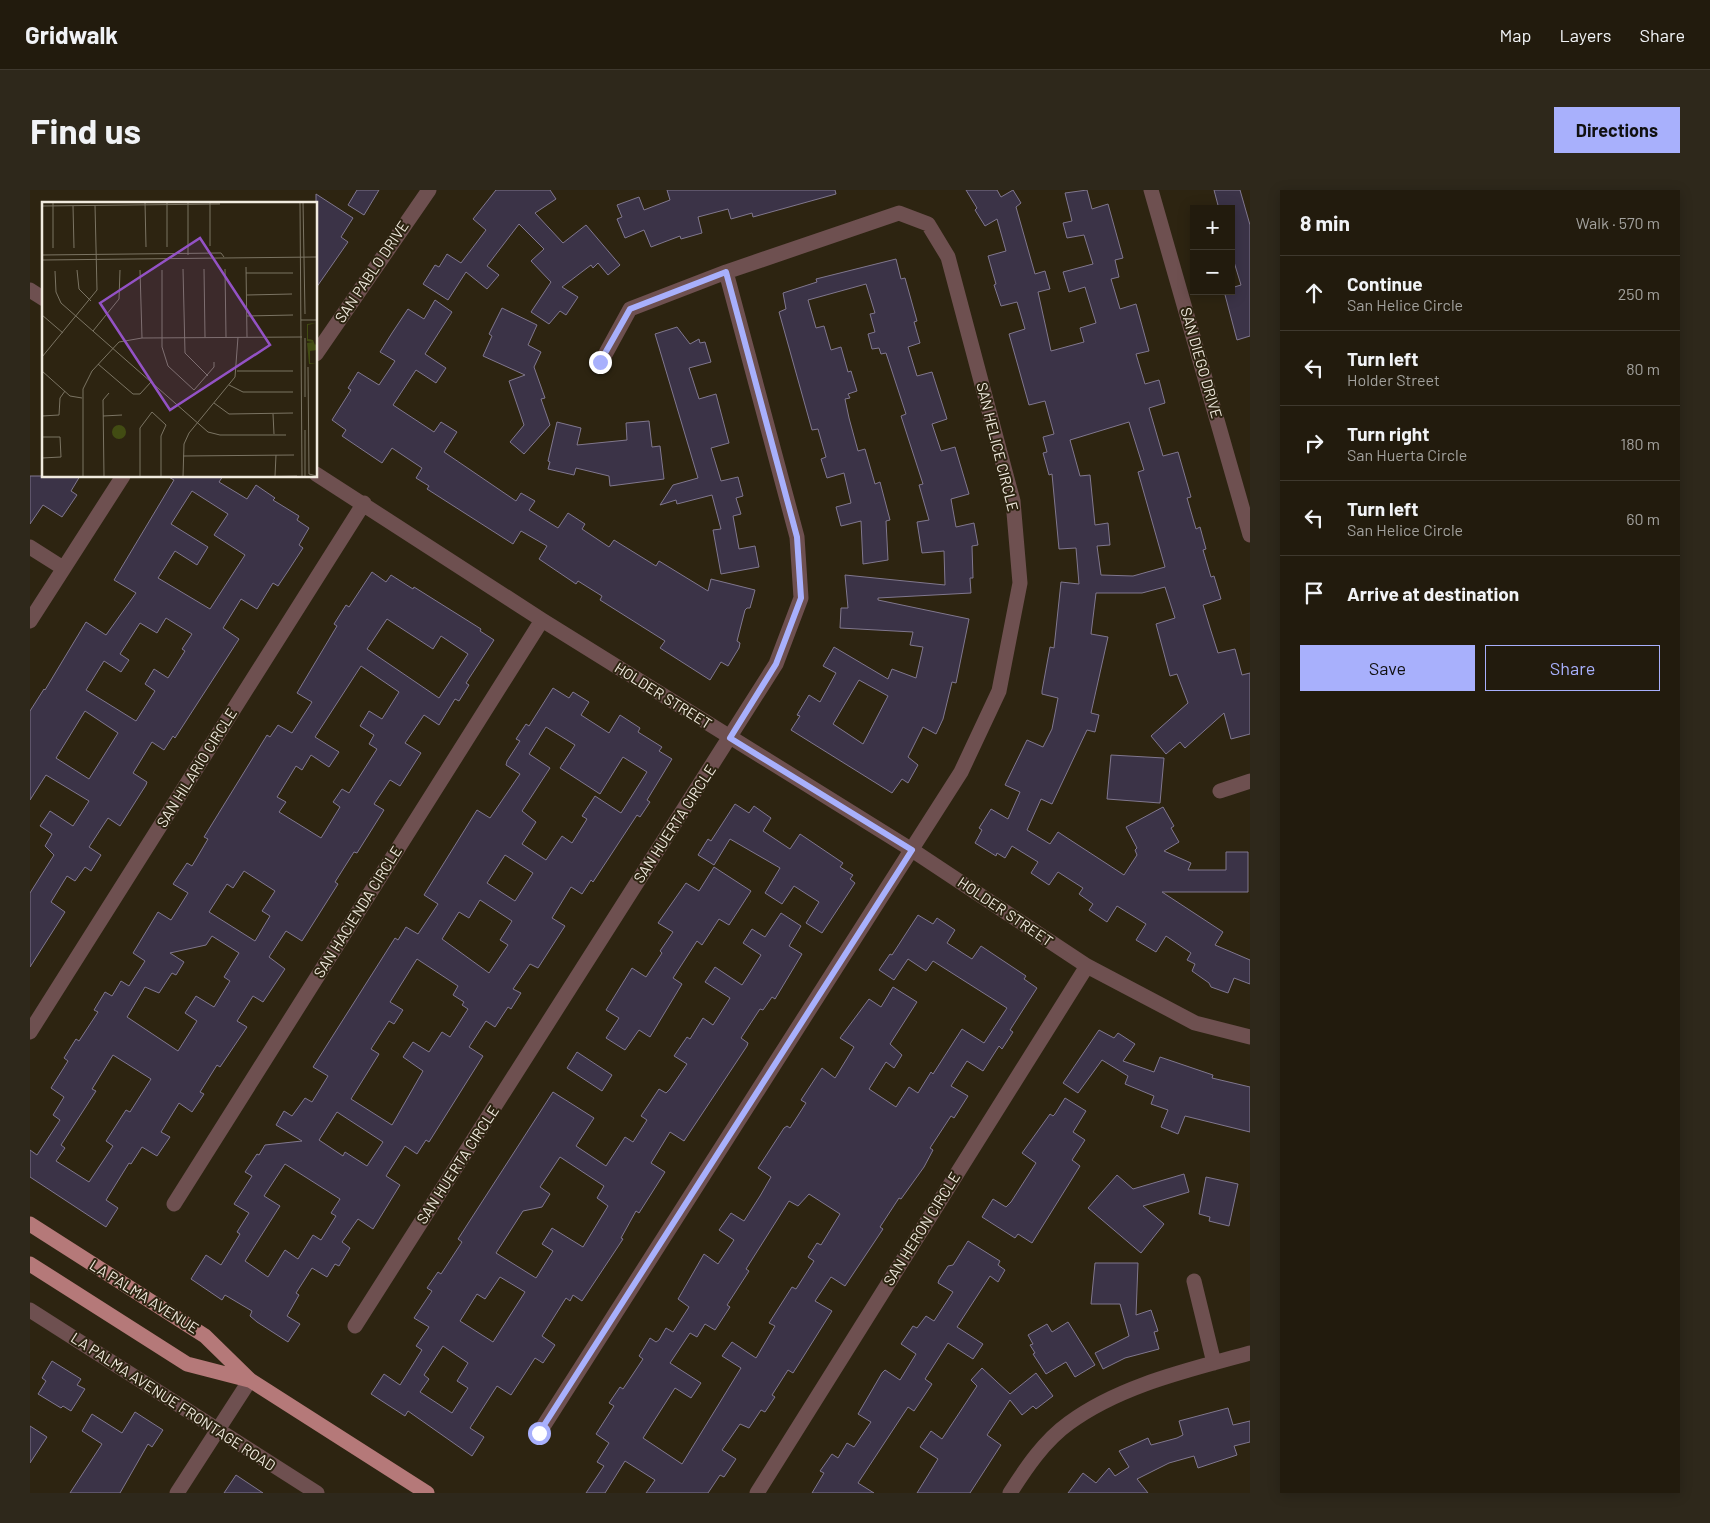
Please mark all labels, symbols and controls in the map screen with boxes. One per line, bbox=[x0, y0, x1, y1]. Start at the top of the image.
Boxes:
text: Gridwalk bbox=[25, 20, 118, 49]
text: Map bbox=[1499, 24, 1531, 46]
text: Layers bbox=[1559, 24, 1612, 46]
text: Share bbox=[1640, 24, 1685, 46]
button: Directions bbox=[1554, 107, 1680, 153]
text: Find us bbox=[30, 109, 141, 151]
inset map bbox=[42, 202, 318, 478]
map controls bbox=[1190, 205, 1235, 295]
button: + bbox=[1190, 205, 1235, 250]
text: 8 min bbox=[1300, 210, 1350, 235]
text: Walk · 570 m bbox=[1576, 213, 1660, 232]
street label: SAN PABLO DRIVE bbox=[330, 217, 412, 326]
button: − bbox=[1190, 250, 1235, 295]
text: Continue bbox=[1347, 272, 1423, 295]
icon: ahead bbox=[1300, 279, 1328, 307]
text: 250 m bbox=[1618, 284, 1660, 303]
text: San Helice Circle bbox=[1347, 295, 1463, 314]
street label: SAN DIEGO DRIVE bbox=[1177, 305, 1226, 420]
text: Turn left bbox=[1347, 347, 1418, 370]
route end bbox=[589, 351, 612, 374]
icon: left bbox=[1300, 354, 1328, 382]
text: 80 m bbox=[1626, 359, 1660, 378]
text: Holder Street bbox=[1347, 370, 1440, 389]
street label: SAN HELICE CIRCLE bbox=[973, 380, 1023, 513]
text: Turn right bbox=[1347, 422, 1429, 445]
icon: right bbox=[1300, 429, 1328, 457]
text: 180 m bbox=[1621, 434, 1660, 453]
text: San Huerta Circle bbox=[1347, 445, 1467, 464]
text: Turn left bbox=[1347, 497, 1418, 520]
icon: left bbox=[1300, 504, 1328, 532]
text: 60 m bbox=[1626, 509, 1660, 528]
text: San Helice Circle bbox=[1347, 520, 1463, 539]
icon: arrive bbox=[1300, 579, 1328, 607]
text: Arrive at destination bbox=[1347, 582, 1519, 605]
button: Save bbox=[1300, 645, 1475, 691]
button: Share bbox=[1485, 645, 1660, 691]
street label: HOLDER STREET bbox=[612, 658, 715, 732]
street label: SAN HILARIO CIRCLE bbox=[152, 705, 240, 830]
street label: SAN HUERTA CIRCLE bbox=[629, 761, 719, 886]
street label: SAN HACIENDA CIRCLE bbox=[309, 842, 405, 981]
street label: HOLDER STREET bbox=[955, 873, 1057, 950]
street label: SAN HUERTA CIRCLE bbox=[412, 1102, 502, 1227]
street label: SAN HERON CIRCLE bbox=[879, 1168, 963, 1289]
street label: LA PALMA AVENUE bbox=[87, 1255, 202, 1337]
street label: LA PALMA AVENUE FRONTAGE ROAD bbox=[68, 1328, 279, 1474]
route start bbox=[528, 1422, 551, 1445]

